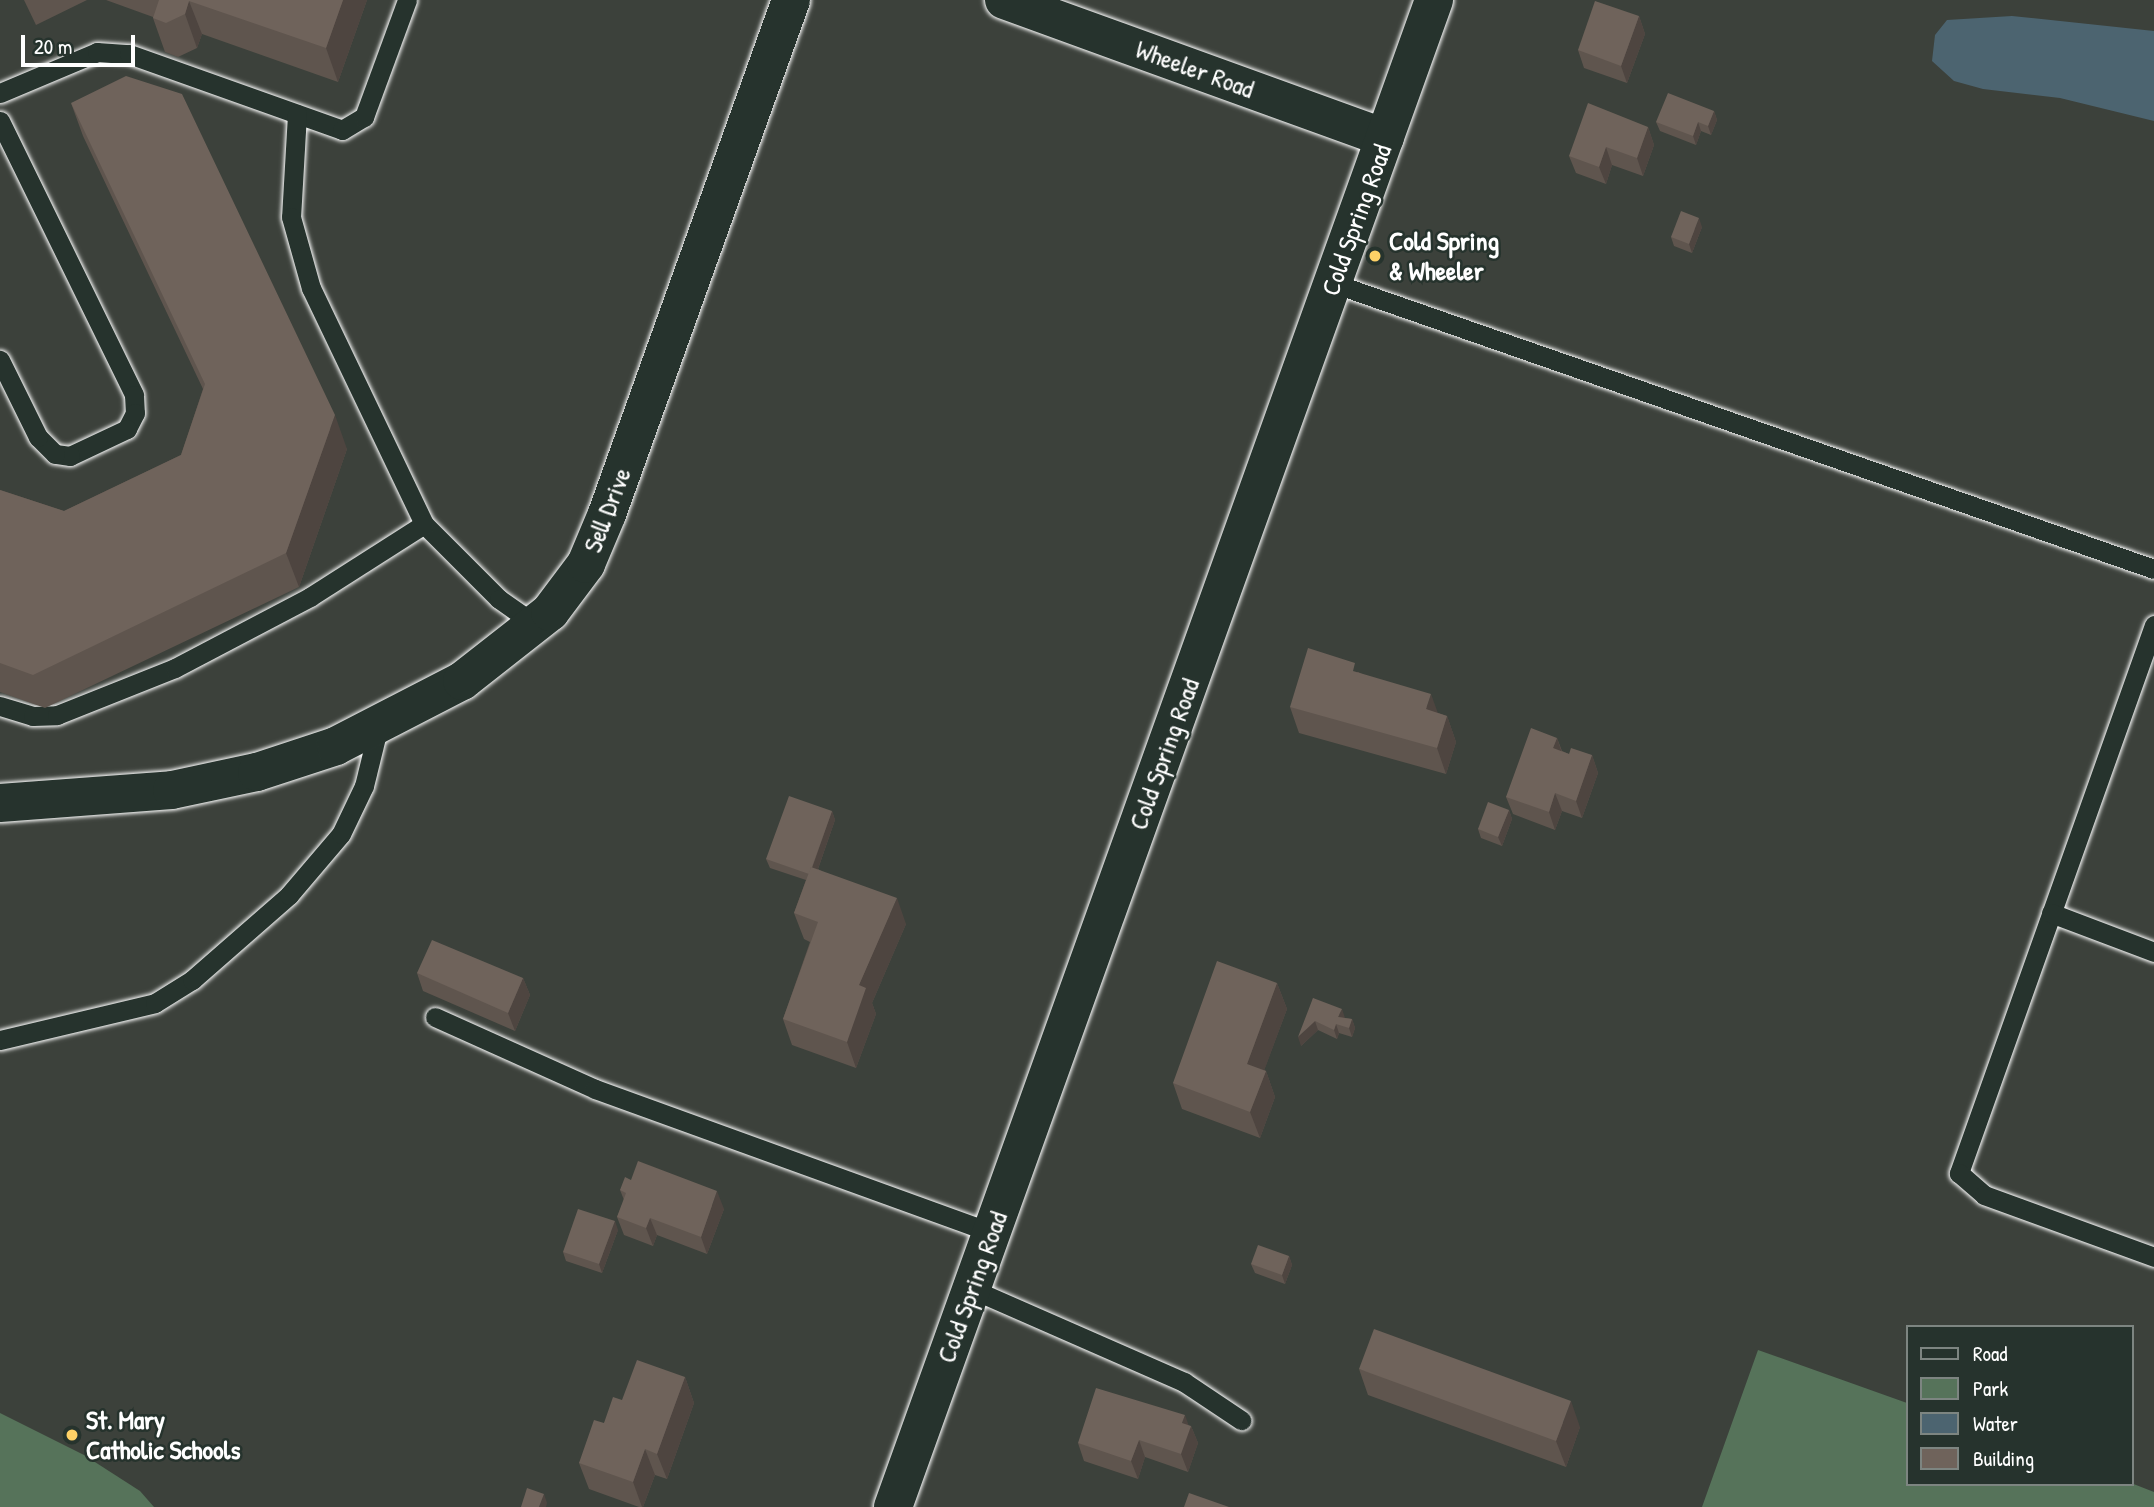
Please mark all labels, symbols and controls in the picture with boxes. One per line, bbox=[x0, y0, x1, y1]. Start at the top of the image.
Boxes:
scale bar bbox=[24, 21, 138, 65]
text: 20 m bbox=[34, 32, 72, 61]
street label: Wheeler Road bbox=[1132, 33, 1258, 105]
street label: Cold Spring Road bbox=[1314, 140, 1398, 300]
place label: Cold Spring & Wheeler bbox=[1389, 225, 1499, 286]
marker: Cold Spring & Wheeler bbox=[1367, 248, 1383, 264]
street label: Sell Drive bbox=[577, 463, 637, 557]
street label: Cold Spring Road bbox=[1122, 674, 1206, 834]
street label: Cold Spring Road bbox=[930, 1207, 1014, 1367]
legend bbox=[1906, 1325, 2133, 1486]
text: Road bbox=[1973, 1339, 2007, 1368]
text: Park bbox=[1973, 1374, 2008, 1403]
place label: St. Mary Catholic Schools bbox=[86, 1404, 240, 1466]
text: Water bbox=[1973, 1409, 2018, 1438]
marker: St. Mary Catholic Schools bbox=[64, 1427, 80, 1443]
text: Building bbox=[1973, 1444, 2034, 1473]

